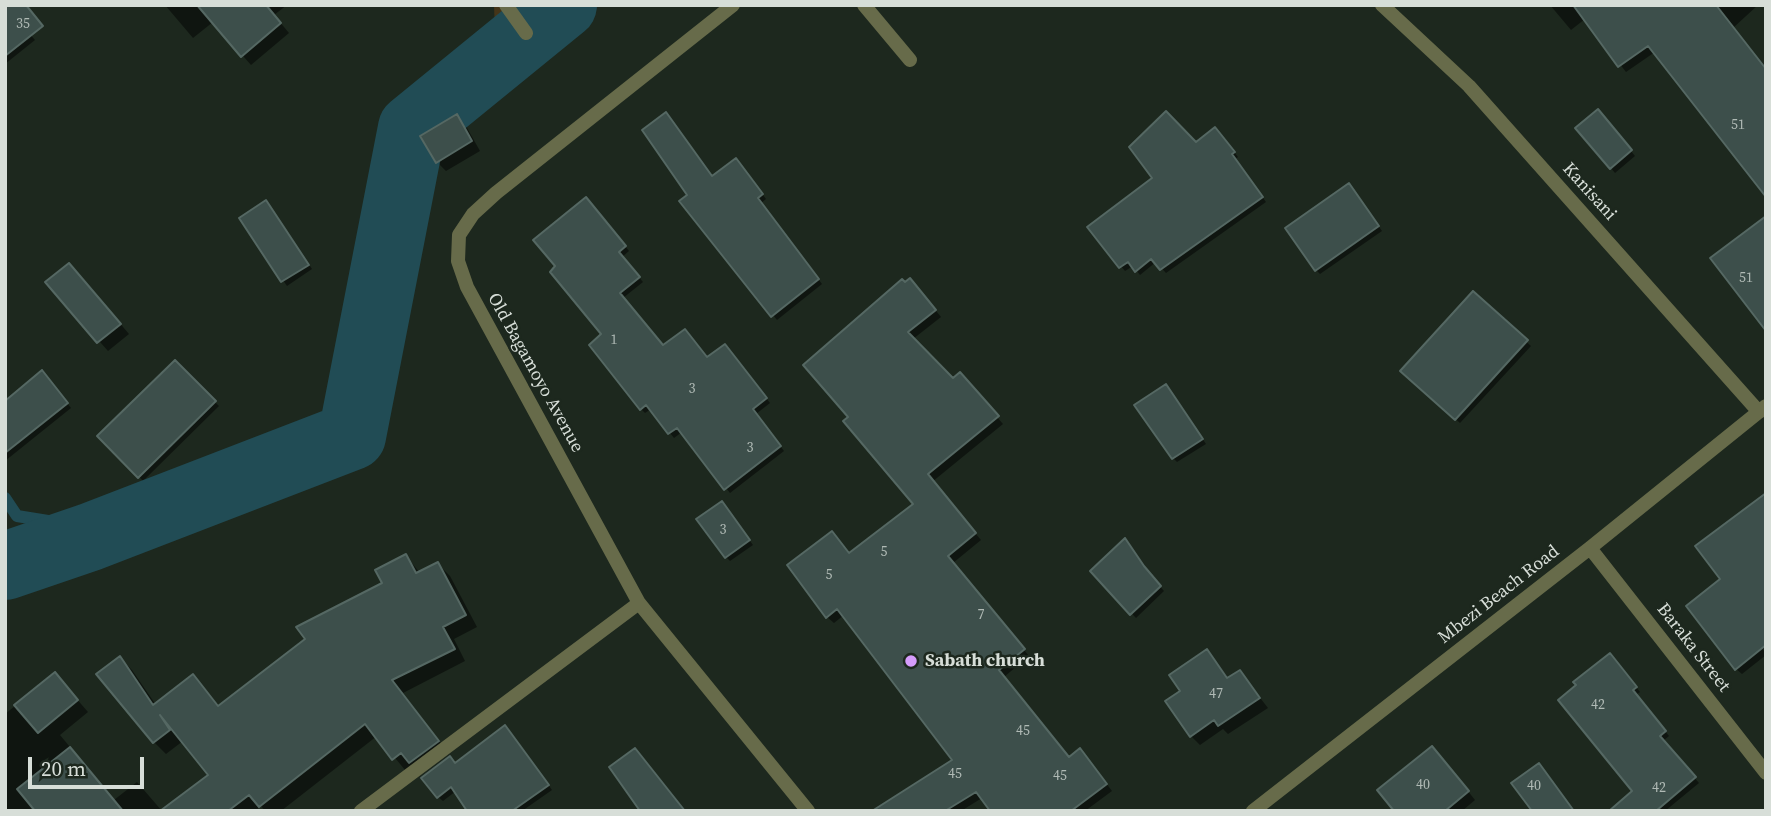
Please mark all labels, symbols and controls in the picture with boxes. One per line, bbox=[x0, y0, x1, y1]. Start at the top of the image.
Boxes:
house number: 35 bbox=[16, 16, 30, 32]
house number: 51 bbox=[1731, 117, 1745, 133]
street label: Kanisani bbox=[1557, 159, 1621, 225]
house number: 51 bbox=[1739, 270, 1753, 286]
street label: Old Bagamoyo Avenue bbox=[482, 290, 588, 456]
house number: 1 bbox=[611, 332, 617, 348]
house number: 3 bbox=[689, 381, 695, 397]
house number: 3 bbox=[747, 440, 753, 456]
house number: 3 bbox=[720, 522, 726, 538]
street label: Mbezi Beach Road bbox=[1434, 541, 1564, 649]
house number: 5 bbox=[881, 544, 887, 560]
house number: 5 bbox=[826, 567, 832, 583]
street label: Baraka Street bbox=[1652, 599, 1734, 697]
house number: 7 bbox=[978, 607, 984, 623]
place label: Sabath church bbox=[925, 650, 1045, 672]
marker: Sabath church bbox=[903, 653, 919, 669]
house number: 47 bbox=[1209, 686, 1223, 702]
house number: 42 bbox=[1591, 697, 1605, 713]
house number: 45 bbox=[1016, 723, 1030, 739]
scale bar bbox=[32, 742, 147, 786]
text: 20 m bbox=[41, 754, 86, 783]
house number: 45 bbox=[948, 766, 962, 782]
house number: 45 bbox=[1053, 768, 1067, 784]
house number: 40 bbox=[1416, 777, 1430, 793]
house number: 40 bbox=[1527, 778, 1541, 794]
house number: 42 bbox=[1652, 780, 1666, 796]

